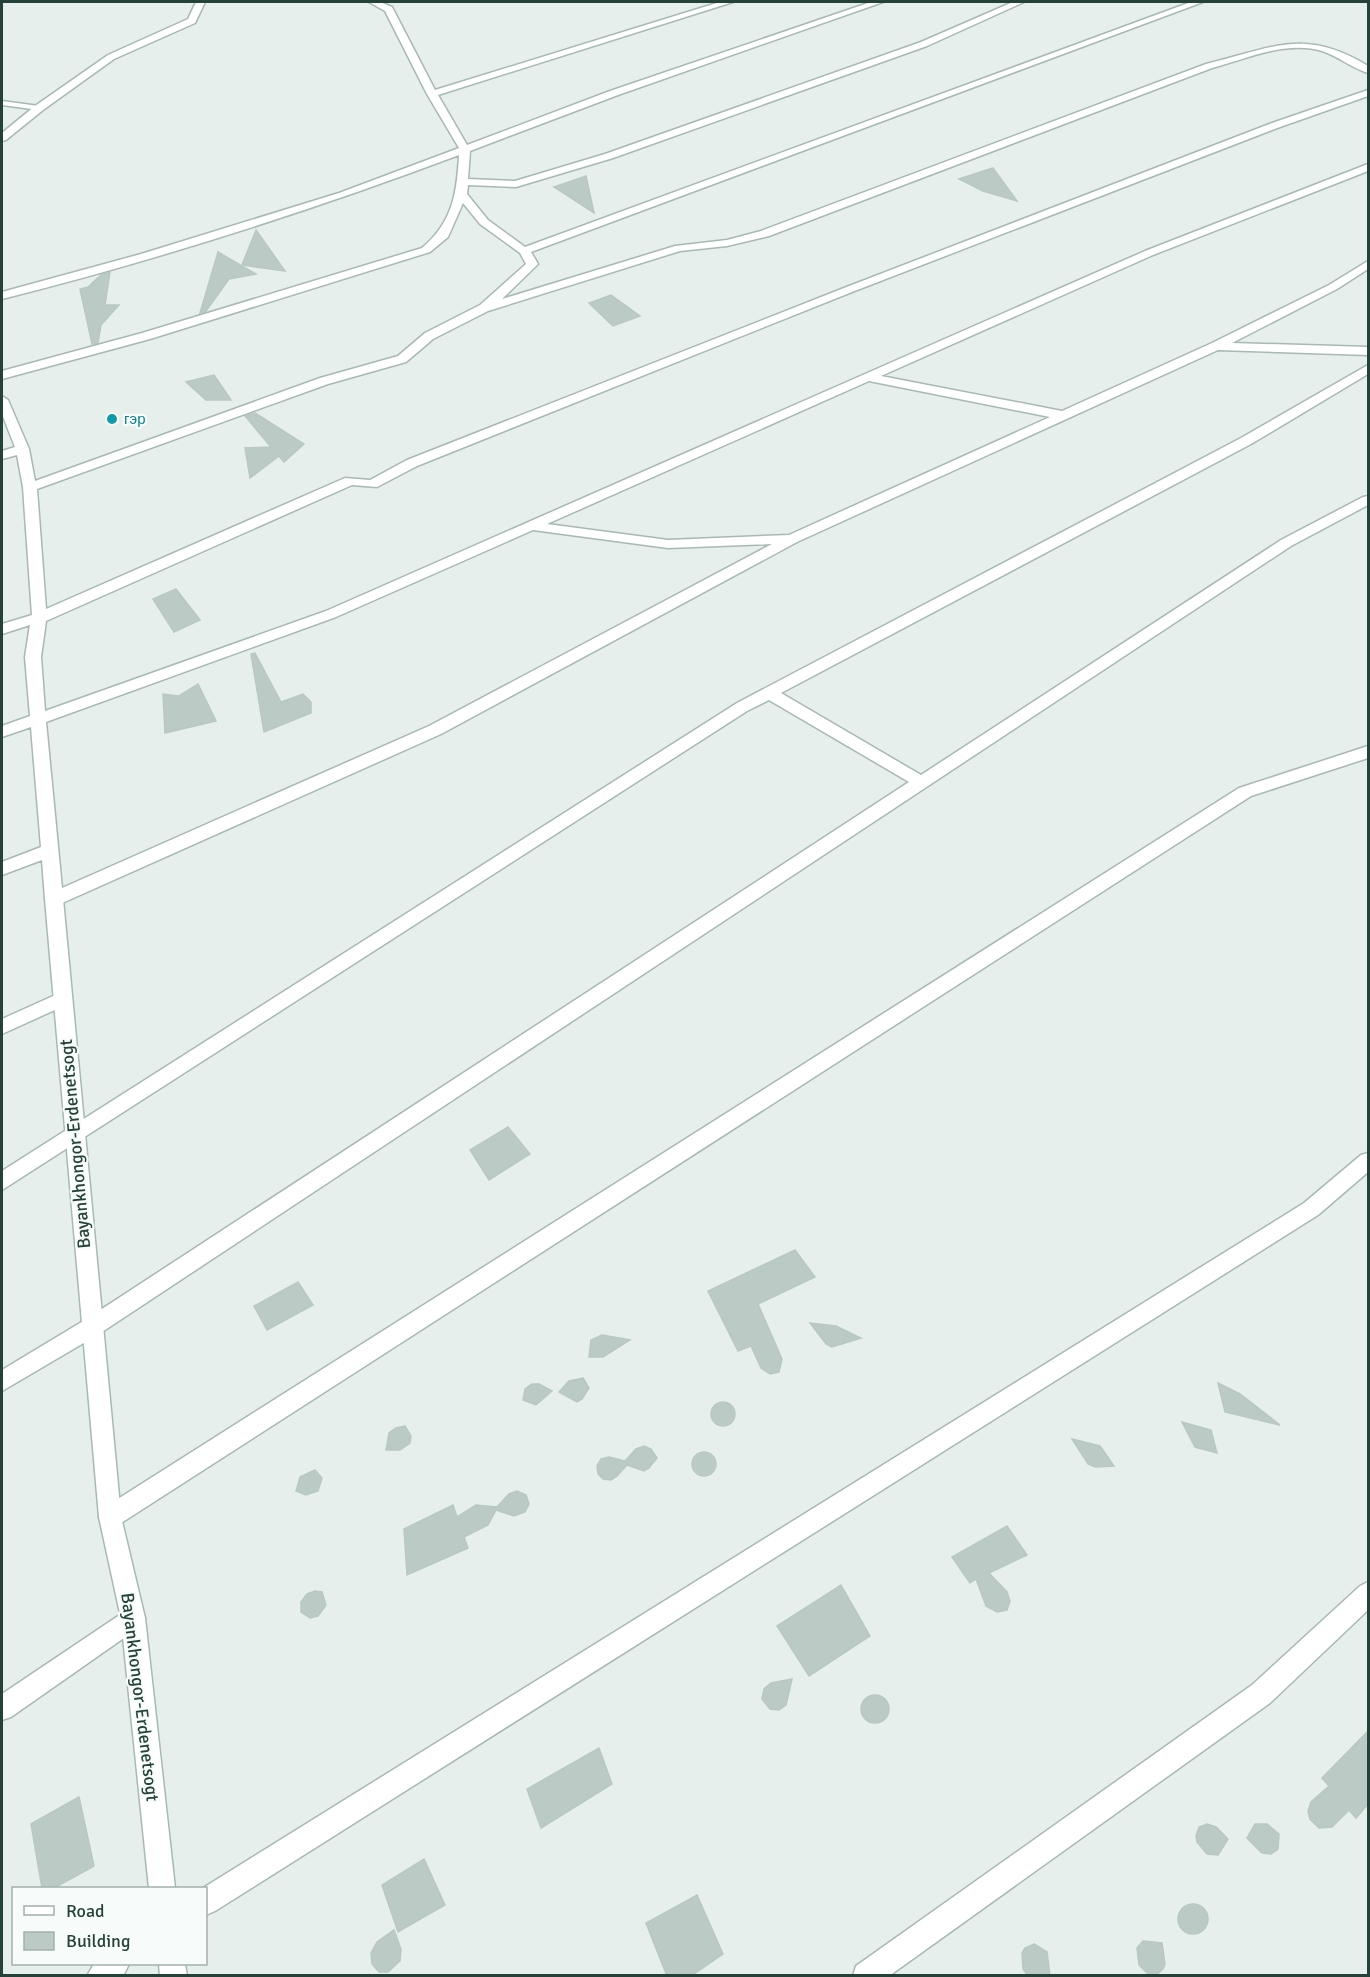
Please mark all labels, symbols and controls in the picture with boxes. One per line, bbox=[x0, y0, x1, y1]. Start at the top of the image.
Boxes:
place label: гэр bbox=[124, 410, 145, 428]
marker: гэр bbox=[105, 412, 119, 426]
street label: Bayankhongor-Erdenetsogt bbox=[55, 1038, 95, 1250]
street label: Bayankhongor-Erdenetsogt bbox=[116, 1591, 164, 1803]
legend bbox=[12, 1887, 207, 1965]
text: Road bbox=[66, 1900, 105, 1922]
text: Building bbox=[66, 1930, 130, 1952]

